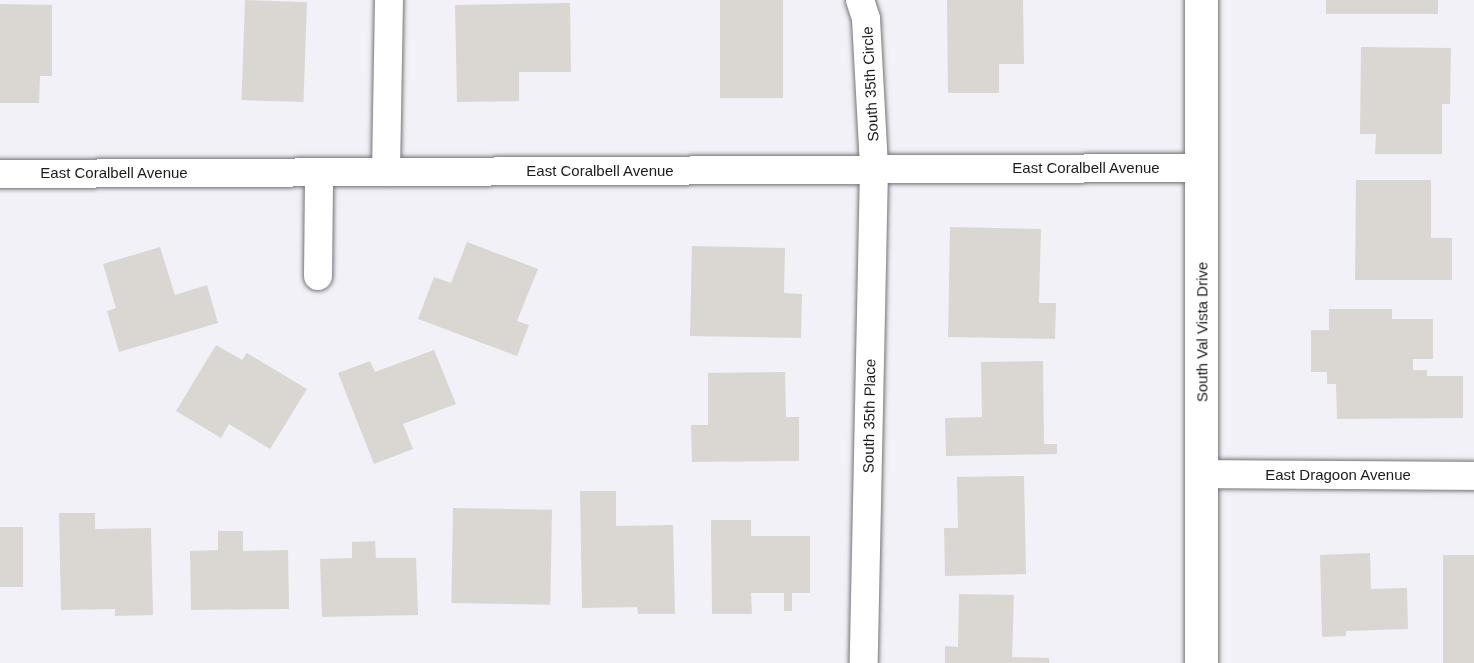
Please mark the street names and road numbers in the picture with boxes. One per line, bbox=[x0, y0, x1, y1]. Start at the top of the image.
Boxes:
street label: South 35th Circle bbox=[858, 26, 882, 142]
street label: East Coralbell Avenue bbox=[1012, 159, 1160, 177]
street label: East Coralbell Avenue bbox=[526, 162, 674, 180]
street label: East Coralbell Avenue bbox=[40, 164, 188, 182]
street label: South Val Vista Drive bbox=[1193, 262, 1211, 402]
street label: South 35th Place bbox=[859, 359, 879, 473]
street label: East Dragoon Avenue bbox=[1265, 466, 1411, 484]

